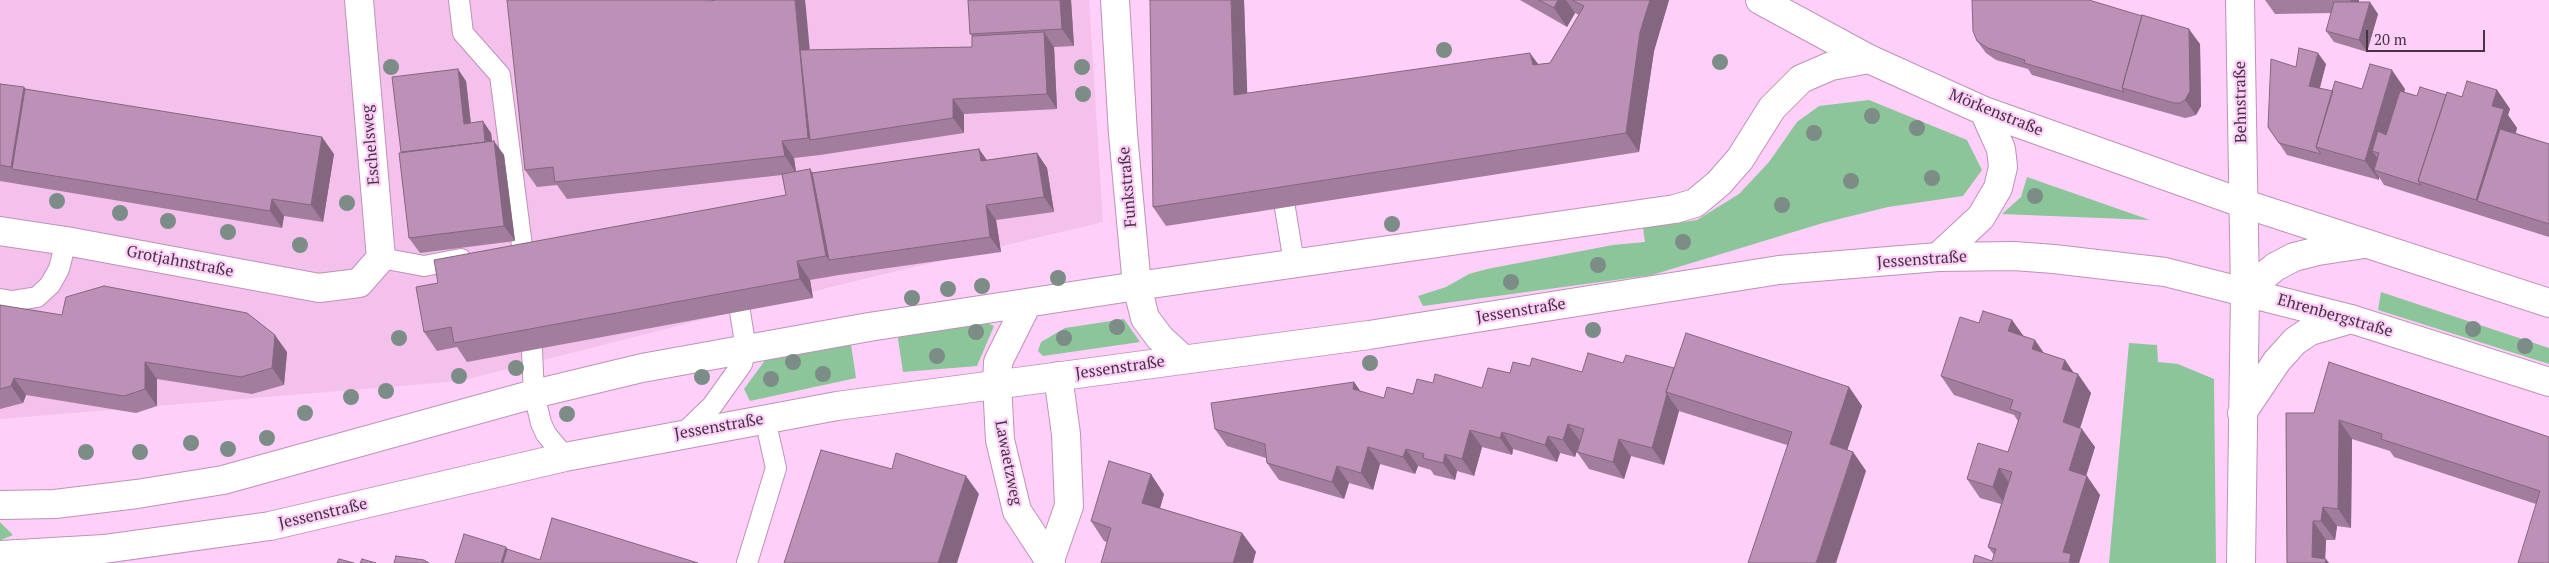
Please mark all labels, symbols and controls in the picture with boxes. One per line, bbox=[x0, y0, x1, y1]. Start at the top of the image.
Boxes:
scale bar bbox=[2369, 20, 2488, 52]
text: 20 m bbox=[2374, 29, 2407, 49]
street label: Behnstraße bbox=[2231, 61, 2251, 143]
street label: Mörkenstraße bbox=[1946, 85, 2046, 141]
street label: Eschelsweg bbox=[358, 104, 384, 186]
street label: Funkstraße bbox=[1115, 146, 1141, 228]
street label: Grotjahnstraße bbox=[125, 242, 235, 282]
street label: Jessenstraße bbox=[1876, 247, 1968, 273]
street label: Ehrenbergstraße bbox=[2275, 290, 2395, 342]
street label: Jessenstraße bbox=[1475, 294, 1567, 328]
street label: Jessenstraße bbox=[1074, 352, 1166, 384]
street label: Jessenstraße bbox=[673, 410, 765, 444]
street label: Lawaetzweg bbox=[990, 419, 1026, 507]
street label: Jessenstraße bbox=[277, 494, 369, 534]

